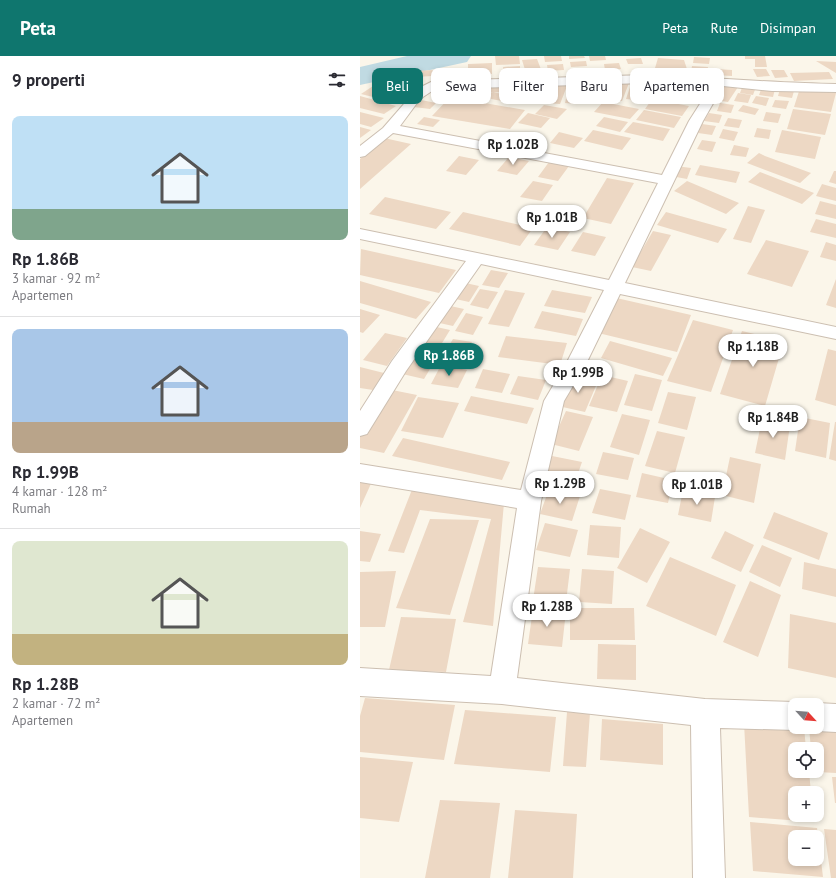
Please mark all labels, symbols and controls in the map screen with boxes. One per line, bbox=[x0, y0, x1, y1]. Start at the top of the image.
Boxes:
text: Peta bbox=[20, 16, 56, 40]
text: Peta bbox=[662, 19, 688, 37]
text: Rute bbox=[710, 19, 738, 37]
text: Disimpan bbox=[760, 19, 816, 37]
chip: Beli bbox=[372, 68, 423, 104]
chip: Sewa bbox=[431, 68, 491, 104]
chip: Filter bbox=[499, 68, 558, 104]
chip: Baru bbox=[566, 68, 622, 104]
chip: Apartemen bbox=[630, 68, 724, 104]
text: 9 properti bbox=[12, 69, 85, 91]
icon: filters bbox=[326, 69, 348, 91]
pin: Rp 1.02B bbox=[472, 132, 554, 166]
text: Rp 1.02B bbox=[487, 136, 539, 153]
icon: home bbox=[144, 142, 216, 214]
pin: Rp 1.01B bbox=[511, 205, 593, 239]
text: Rp 1.01B bbox=[526, 209, 578, 226]
text: Rp 1.86B bbox=[12, 248, 79, 270]
text: 3 kamar · 92 m² bbox=[12, 270, 100, 287]
text: Apartemen bbox=[12, 287, 73, 304]
pin: Rp 1.18B bbox=[712, 334, 794, 368]
text: Rp 1.18B bbox=[727, 338, 779, 355]
pin: Rp 1.86B bbox=[408, 343, 490, 377]
text: Rp 1.86B bbox=[423, 347, 475, 364]
icon: home bbox=[144, 355, 216, 427]
pin: Rp 1.99B bbox=[537, 360, 619, 394]
text: Rp 1.99B bbox=[552, 364, 604, 381]
pin: Rp 1.84B bbox=[732, 405, 814, 439]
text: Rp 1.84B bbox=[747, 409, 799, 426]
text: Rp 1.99B bbox=[12, 461, 79, 483]
pin: Rp 1.29B bbox=[519, 471, 601, 505]
pin: Rp 1.01B bbox=[656, 472, 738, 506]
text: Rp 1.29B bbox=[534, 475, 586, 492]
text: Rp 1.01B bbox=[671, 476, 723, 493]
text: 4 kamar · 128 m² bbox=[12, 483, 107, 500]
text: Rumah bbox=[12, 500, 51, 517]
icon: home bbox=[144, 567, 216, 639]
pin: Rp 1.28B bbox=[506, 594, 588, 628]
text: Rp 1.28B bbox=[521, 598, 573, 615]
text: Rp 1.28B bbox=[12, 673, 79, 695]
text: 2 kamar · 72 m² bbox=[12, 695, 100, 712]
north arrow bbox=[788, 698, 824, 734]
map controls bbox=[788, 698, 824, 866]
text: Apartemen bbox=[12, 712, 73, 729]
button: locate bbox=[788, 742, 824, 778]
button: + bbox=[788, 786, 824, 822]
button: − bbox=[788, 830, 824, 866]

